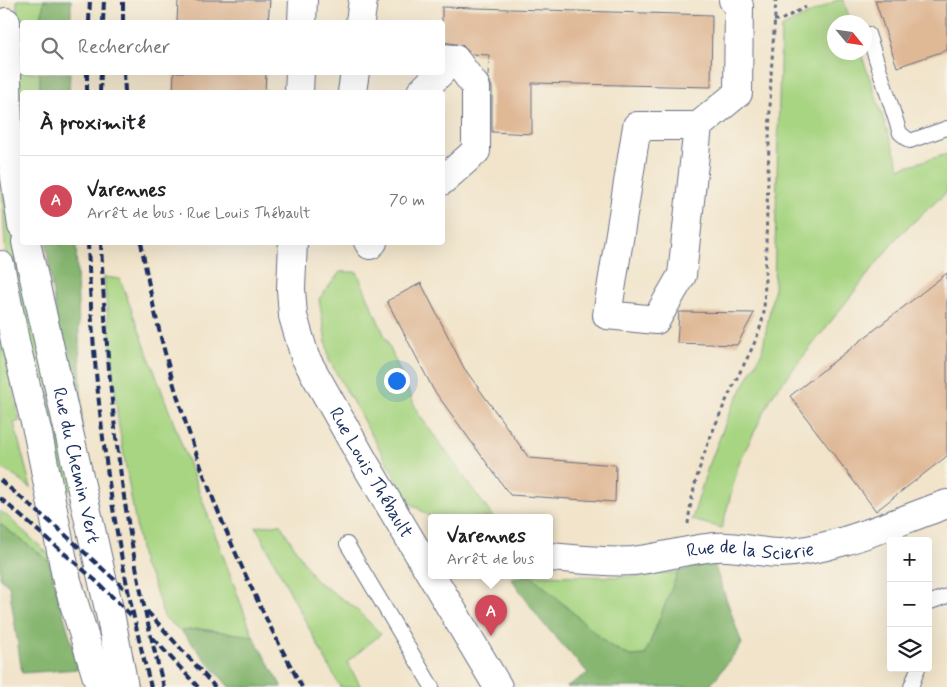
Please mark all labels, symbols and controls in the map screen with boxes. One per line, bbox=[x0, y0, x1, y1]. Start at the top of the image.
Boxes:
north arrow bbox=[827, 15, 872, 60]
search box bbox=[20, 20, 445, 75]
icon: search bbox=[38, 34, 66, 62]
text: Rechercher bbox=[78, 35, 170, 60]
text: À proximité bbox=[40, 109, 146, 137]
text: Varennes bbox=[87, 178, 166, 203]
text: A bbox=[51, 190, 61, 211]
text: 70 m bbox=[389, 190, 425, 211]
text: Arrêt de bus · Rue Louis Thébault bbox=[87, 203, 311, 224]
your location bbox=[384, 368, 410, 394]
street label: Rue du Chemin Vert bbox=[47, 385, 106, 546]
street label: Rue Louis Thébault bbox=[323, 403, 419, 543]
popup bbox=[428, 514, 553, 579]
text: Varennes bbox=[447, 524, 526, 549]
street label: Rue de la Scierie bbox=[685, 534, 816, 566]
map controls bbox=[887, 537, 932, 672]
button: + bbox=[887, 537, 932, 582]
text: Arrêt de bus bbox=[447, 549, 534, 570]
button: − bbox=[887, 582, 932, 627]
pin: A bbox=[475, 595, 507, 636]
button: layers bbox=[887, 627, 932, 672]

